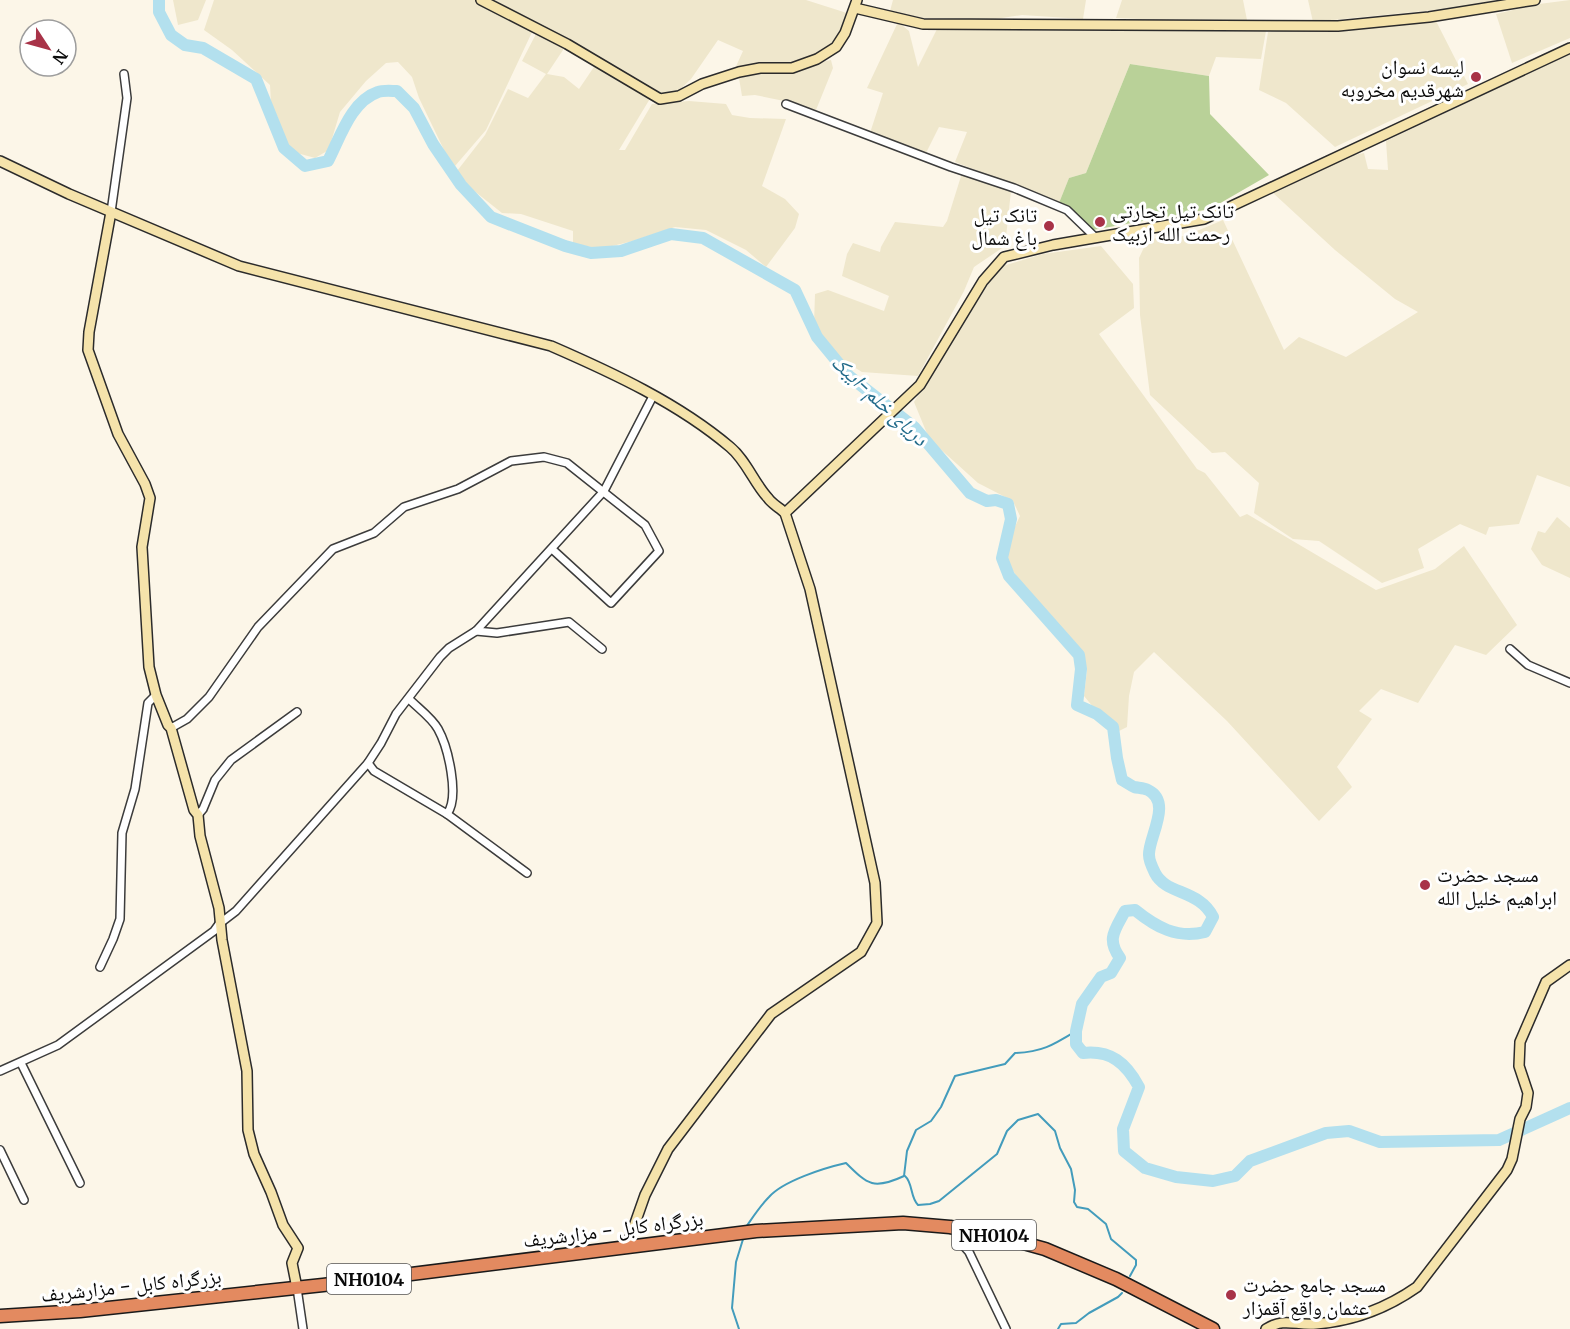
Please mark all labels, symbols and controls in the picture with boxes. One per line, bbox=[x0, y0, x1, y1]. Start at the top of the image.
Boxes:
north arrow bbox=[18, 18, 78, 78]
text: N bbox=[48, 46, 72, 68]
place label: لیسه نسوان شهرقدیم مخروبه bbox=[1341, 54, 1464, 104]
marker: لیسه نسوان شهرقدیم مخروبه bbox=[1469, 70, 1483, 84]
place label: تانک تیل تجارتی رحمت الله ازبیک bbox=[1112, 198, 1234, 246]
place label: تانک تیل باغ شمال bbox=[971, 202, 1037, 251]
marker: تانک تیل تجارتی رحمت الله ازبیک bbox=[1093, 215, 1107, 229]
marker: تانک تیل باغ شمال bbox=[1042, 219, 1056, 233]
water label: دریای خلم-ایبک bbox=[825, 348, 934, 453]
place label: مسجد حضرت ابراهیم خلیل الله bbox=[1437, 862, 1557, 912]
marker: مسجد حضرت ابراهیم خلیل الله bbox=[1418, 878, 1432, 892]
street label: بزرگراه کابل - مزارشریف bbox=[522, 1206, 704, 1252]
road number: NH0104 bbox=[952, 1220, 1036, 1250]
street label: بزرگراه کابل - مزارشریف bbox=[40, 1263, 222, 1307]
road number: NH0104 bbox=[327, 1264, 411, 1294]
place label: مسجد جامع حضرت عثمان واقع آقمزار bbox=[1242, 1272, 1386, 1321]
marker: مسجد جامع حضرت عثمان واقع آقمزار bbox=[1224, 1288, 1238, 1302]

